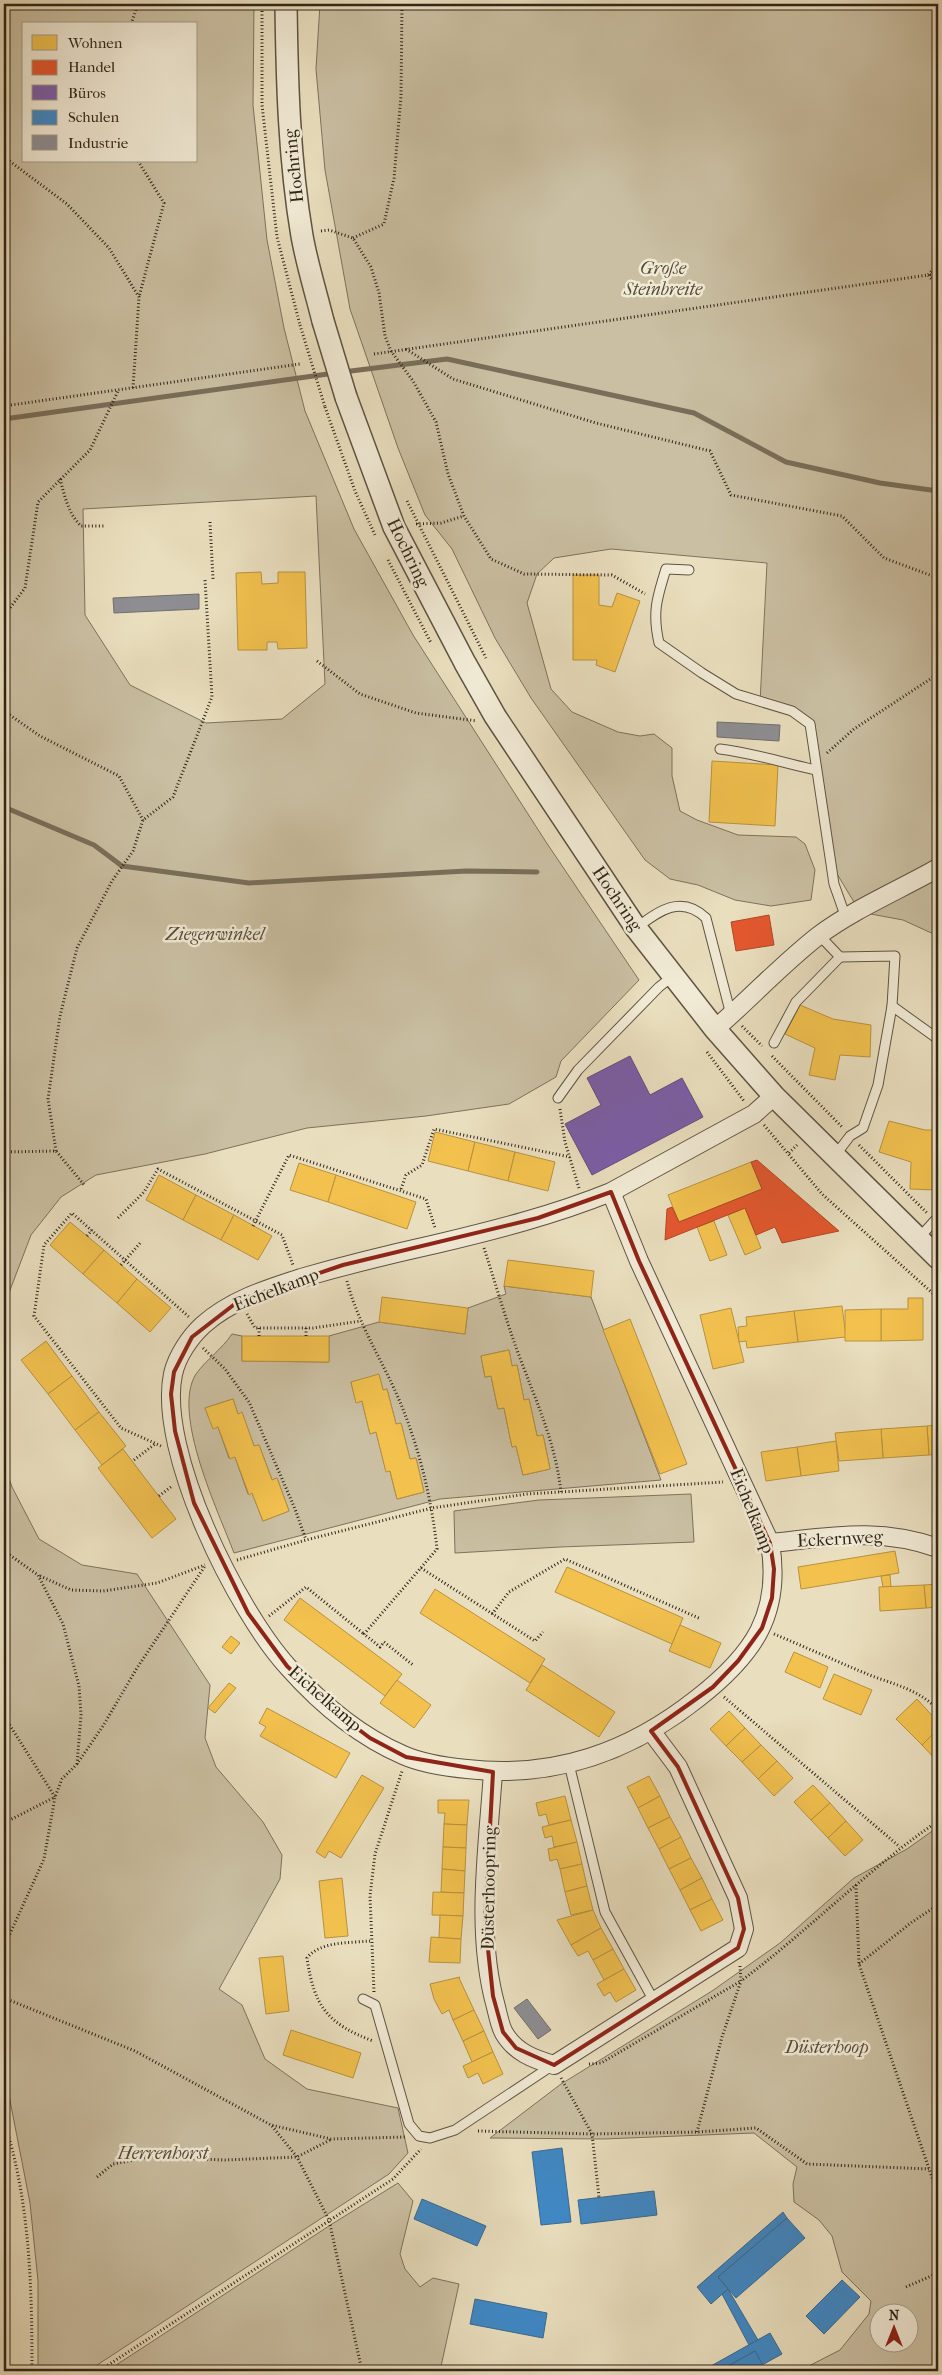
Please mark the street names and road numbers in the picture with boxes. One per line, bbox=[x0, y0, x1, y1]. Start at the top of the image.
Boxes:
street label: Hochring bbox=[280, 128, 308, 204]
street label: Hochring bbox=[382, 515, 434, 591]
street label: Hochring bbox=[588, 862, 647, 936]
street label: Eichelkamp bbox=[230, 1264, 322, 1316]
street label: Eichelkamp bbox=[725, 1465, 779, 1557]
street label: Eckernweg bbox=[796, 1526, 884, 1552]
street label: Eichelkamp bbox=[284, 1662, 366, 1737]
street label: Düsterhoopring bbox=[477, 1825, 501, 1950]

